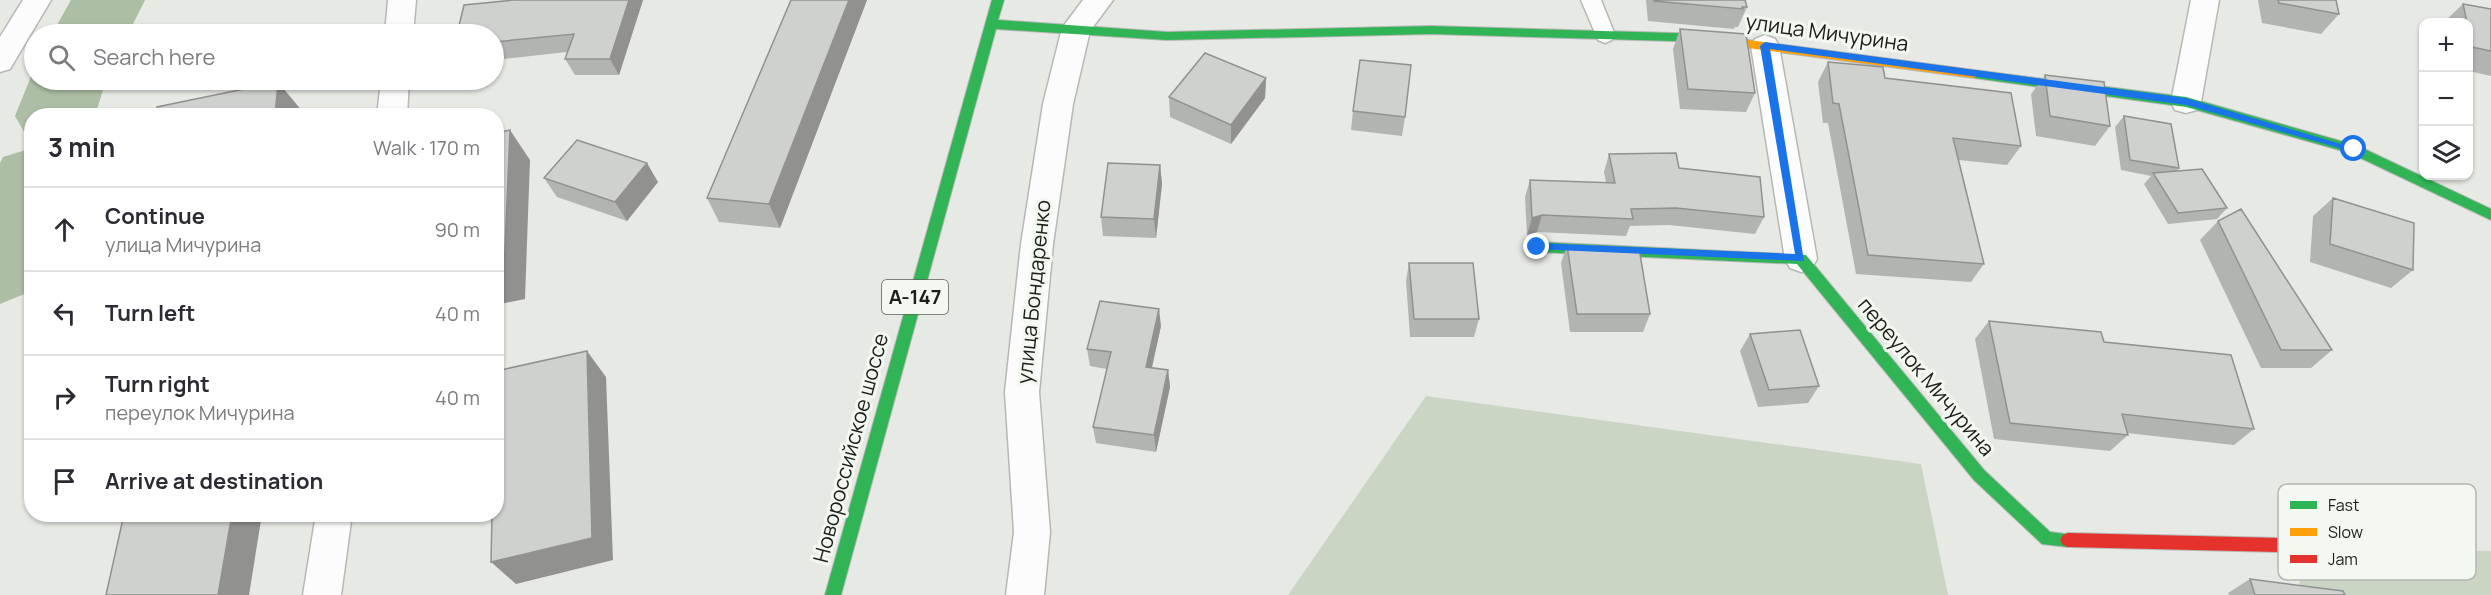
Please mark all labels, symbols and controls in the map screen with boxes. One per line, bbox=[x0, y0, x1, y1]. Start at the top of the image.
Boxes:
street label: улица Мичурина bbox=[1744, 7, 1910, 57]
map controls bbox=[2419, 18, 2473, 180]
button: + bbox=[2419, 18, 2473, 72]
search box bbox=[24, 24, 504, 90]
icon: search bbox=[45, 41, 78, 74]
text: Search here bbox=[93, 42, 215, 72]
button: − bbox=[2419, 72, 2473, 126]
button: layers bbox=[2419, 126, 2473, 180]
text: 3 min bbox=[48, 129, 115, 165]
text: Walk · 170 m bbox=[373, 134, 480, 161]
route start bbox=[2340, 135, 2366, 161]
street label: улица Бондаренко bbox=[1009, 198, 1057, 385]
text: Continue bbox=[105, 201, 205, 231]
icon: ahead bbox=[48, 213, 81, 246]
text: 90 m bbox=[434, 216, 480, 243]
text: улица Мичурина bbox=[105, 231, 261, 258]
route end bbox=[1523, 233, 1549, 259]
road number: А-147 bbox=[882, 280, 948, 314]
street label: переулок Мичурина bbox=[1852, 291, 2001, 462]
icon: left bbox=[48, 297, 81, 330]
text: Turn left bbox=[105, 298, 195, 328]
text: 40 m bbox=[435, 300, 480, 327]
street label: Новороссийское шоссе bbox=[806, 330, 894, 566]
text: Turn right bbox=[105, 369, 210, 399]
icon: right bbox=[48, 381, 81, 414]
text: 40 m bbox=[435, 384, 480, 411]
text: переулок Мичурина bbox=[105, 399, 295, 426]
icon: arrive bbox=[48, 465, 81, 498]
text: Arrive at destination bbox=[105, 466, 323, 496]
legend bbox=[2278, 484, 2476, 580]
text: Fast bbox=[2328, 494, 2359, 516]
text: Slow bbox=[2328, 521, 2363, 543]
text: Jam bbox=[2328, 548, 2358, 570]

